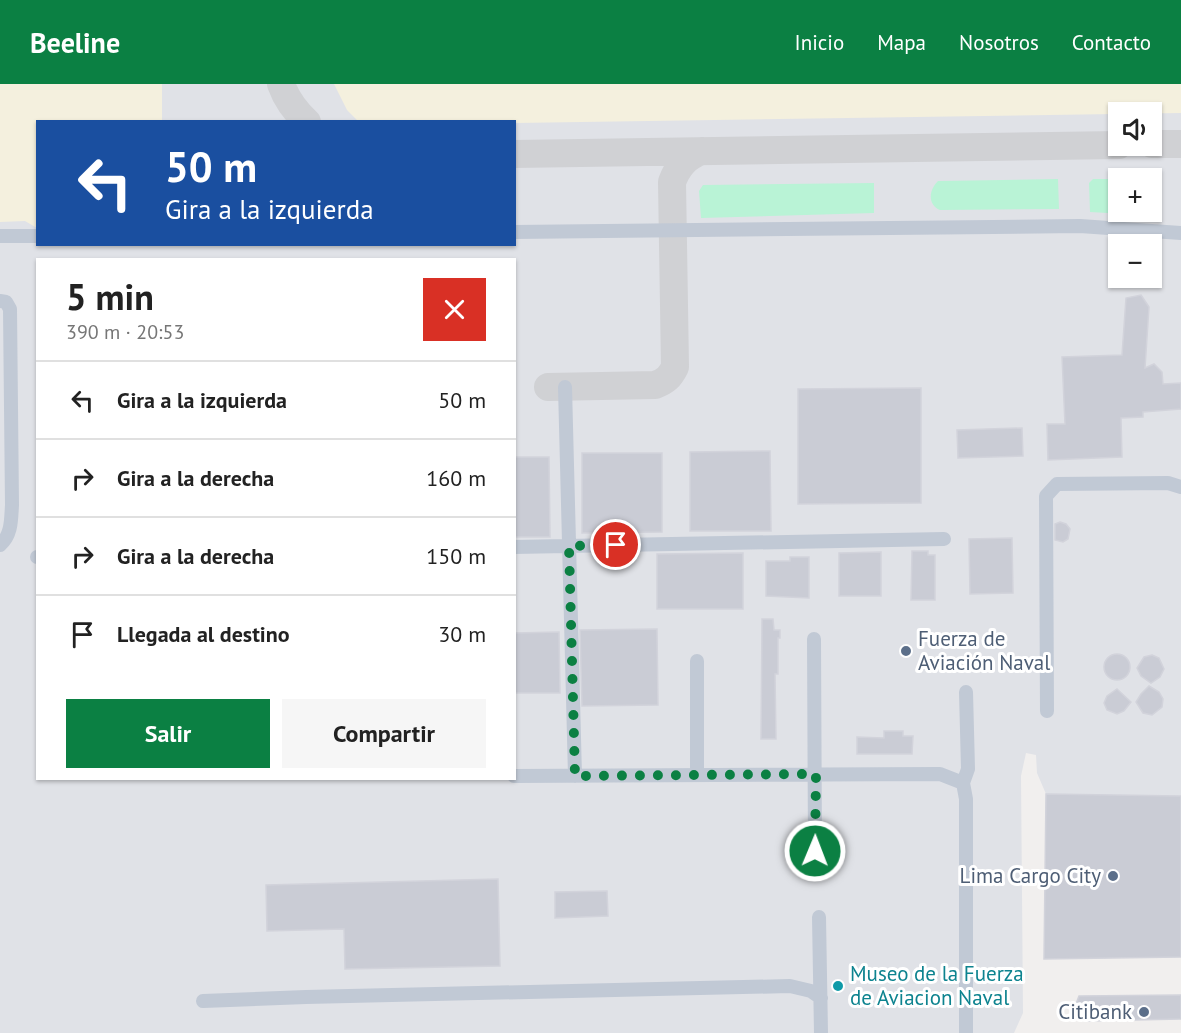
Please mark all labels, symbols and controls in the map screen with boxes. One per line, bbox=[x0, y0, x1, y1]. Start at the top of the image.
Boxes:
text: Beeline bbox=[30, 24, 120, 61]
text: Inicio bbox=[795, 29, 844, 56]
text: Mapa bbox=[877, 29, 926, 56]
text: Nosotros bbox=[959, 29, 1039, 56]
text: Contacto bbox=[1072, 29, 1151, 56]
map controls bbox=[1108, 102, 1162, 288]
button: sound bbox=[1108, 102, 1162, 156]
text: 50 m bbox=[165, 139, 257, 194]
icon: left bbox=[66, 144, 144, 222]
button: + bbox=[1108, 168, 1162, 222]
text: Gira a la izquierda bbox=[165, 192, 374, 226]
button: − bbox=[1108, 234, 1162, 288]
text: 5 min bbox=[66, 273, 154, 320]
button: close bbox=[423, 278, 486, 341]
text: 390 m · 20:53 bbox=[66, 319, 184, 345]
icon: left bbox=[66, 384, 99, 417]
text: Gira a la izquierda bbox=[117, 386, 287, 414]
text: 50 m bbox=[438, 386, 486, 414]
icon: right bbox=[66, 462, 99, 495]
text: Gira a la derecha bbox=[117, 464, 274, 492]
text: 160 m bbox=[426, 464, 486, 492]
pin bbox=[590, 519, 641, 570]
icon: arrive bbox=[599, 528, 632, 561]
icon: right bbox=[66, 540, 99, 573]
text: Gira a la derecha bbox=[117, 542, 274, 570]
text: 150 m bbox=[426, 542, 486, 570]
icon: arrive bbox=[66, 618, 99, 651]
text: Llegada al destino bbox=[117, 620, 290, 648]
text: 30 m bbox=[438, 620, 486, 648]
place label: Fuerza de Aviación Naval bbox=[918, 625, 1050, 676]
marker: Fuerza de Aviación Naval bbox=[899, 644, 913, 658]
button: Salir bbox=[66, 699, 270, 768]
button: Compartir bbox=[282, 699, 486, 768]
position arrow bbox=[783, 819, 847, 883]
place label: Lima Cargo City bbox=[960, 862, 1101, 889]
marker: Lima Cargo City bbox=[1106, 869, 1120, 883]
place label: Museo de la Fuerza de Aviacion Naval bbox=[850, 960, 1024, 1011]
marker: Museo de la Fuerza de Aviacion Naval bbox=[831, 979, 845, 993]
place label: Citibank bbox=[1058, 998, 1132, 1025]
marker: Citibank bbox=[1137, 1005, 1151, 1019]

